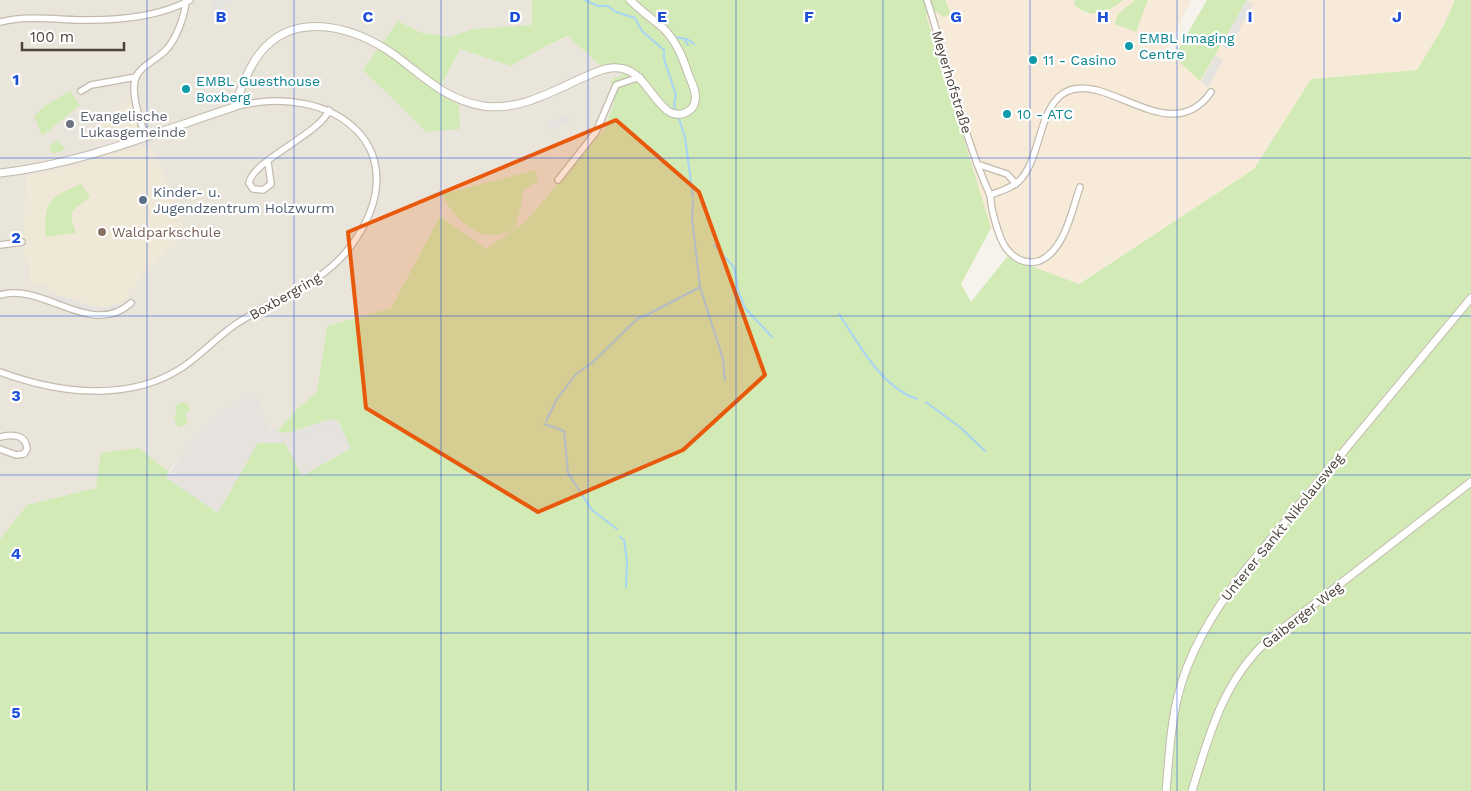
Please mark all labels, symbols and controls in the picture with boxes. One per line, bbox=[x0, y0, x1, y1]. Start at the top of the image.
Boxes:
text: B bbox=[216, 7, 227, 26]
text: C bbox=[363, 7, 374, 26]
text: D bbox=[509, 7, 521, 26]
text: E bbox=[657, 7, 667, 26]
text: F bbox=[804, 7, 814, 26]
text: G bbox=[950, 7, 962, 26]
text: H bbox=[1097, 7, 1109, 26]
text: I bbox=[1247, 7, 1253, 26]
text: J bbox=[1392, 7, 1402, 26]
scale bar bbox=[22, 20, 125, 52]
text: 100 m bbox=[30, 28, 74, 46]
street label: Meyerhofstraße bbox=[929, 29, 975, 135]
place label: EMBL Imaging Centre bbox=[1139, 30, 1235, 62]
marker: EMBL Imaging Centre bbox=[1123, 40, 1135, 52]
place label: 11 - Casino bbox=[1043, 52, 1116, 68]
marker: 11 - Casino bbox=[1027, 54, 1039, 66]
text: 1 bbox=[13, 70, 19, 89]
place label: EMBL Guesthouse Boxberg bbox=[196, 73, 320, 105]
marker: EMBL Guesthouse Boxberg bbox=[180, 83, 192, 95]
place label: 10 - ATC bbox=[1017, 106, 1073, 122]
place label: Evangelische Lukasgemeinde bbox=[80, 108, 186, 140]
marker: 10 - ATC bbox=[1001, 108, 1013, 120]
marker: Evangelische Lukasgemeinde bbox=[64, 118, 76, 130]
place label: Kinder- u. Jugendzentrum Holzwurm bbox=[153, 184, 334, 216]
marker: Kinder- u. Jugendzentrum Holzwurm bbox=[137, 194, 149, 206]
place label: Waldparkschule bbox=[112, 224, 221, 240]
marker: Waldparkschule bbox=[96, 226, 108, 238]
text: 2 bbox=[11, 228, 21, 247]
street label: Boxbergring bbox=[246, 269, 324, 323]
text: 3 bbox=[11, 386, 21, 405]
street label: Unterer Sankt Nikolausweg bbox=[1218, 450, 1347, 604]
text: 4 bbox=[11, 544, 21, 563]
street label: Gaiberger Weg bbox=[1259, 578, 1346, 651]
text: 5 bbox=[11, 703, 21, 722]

